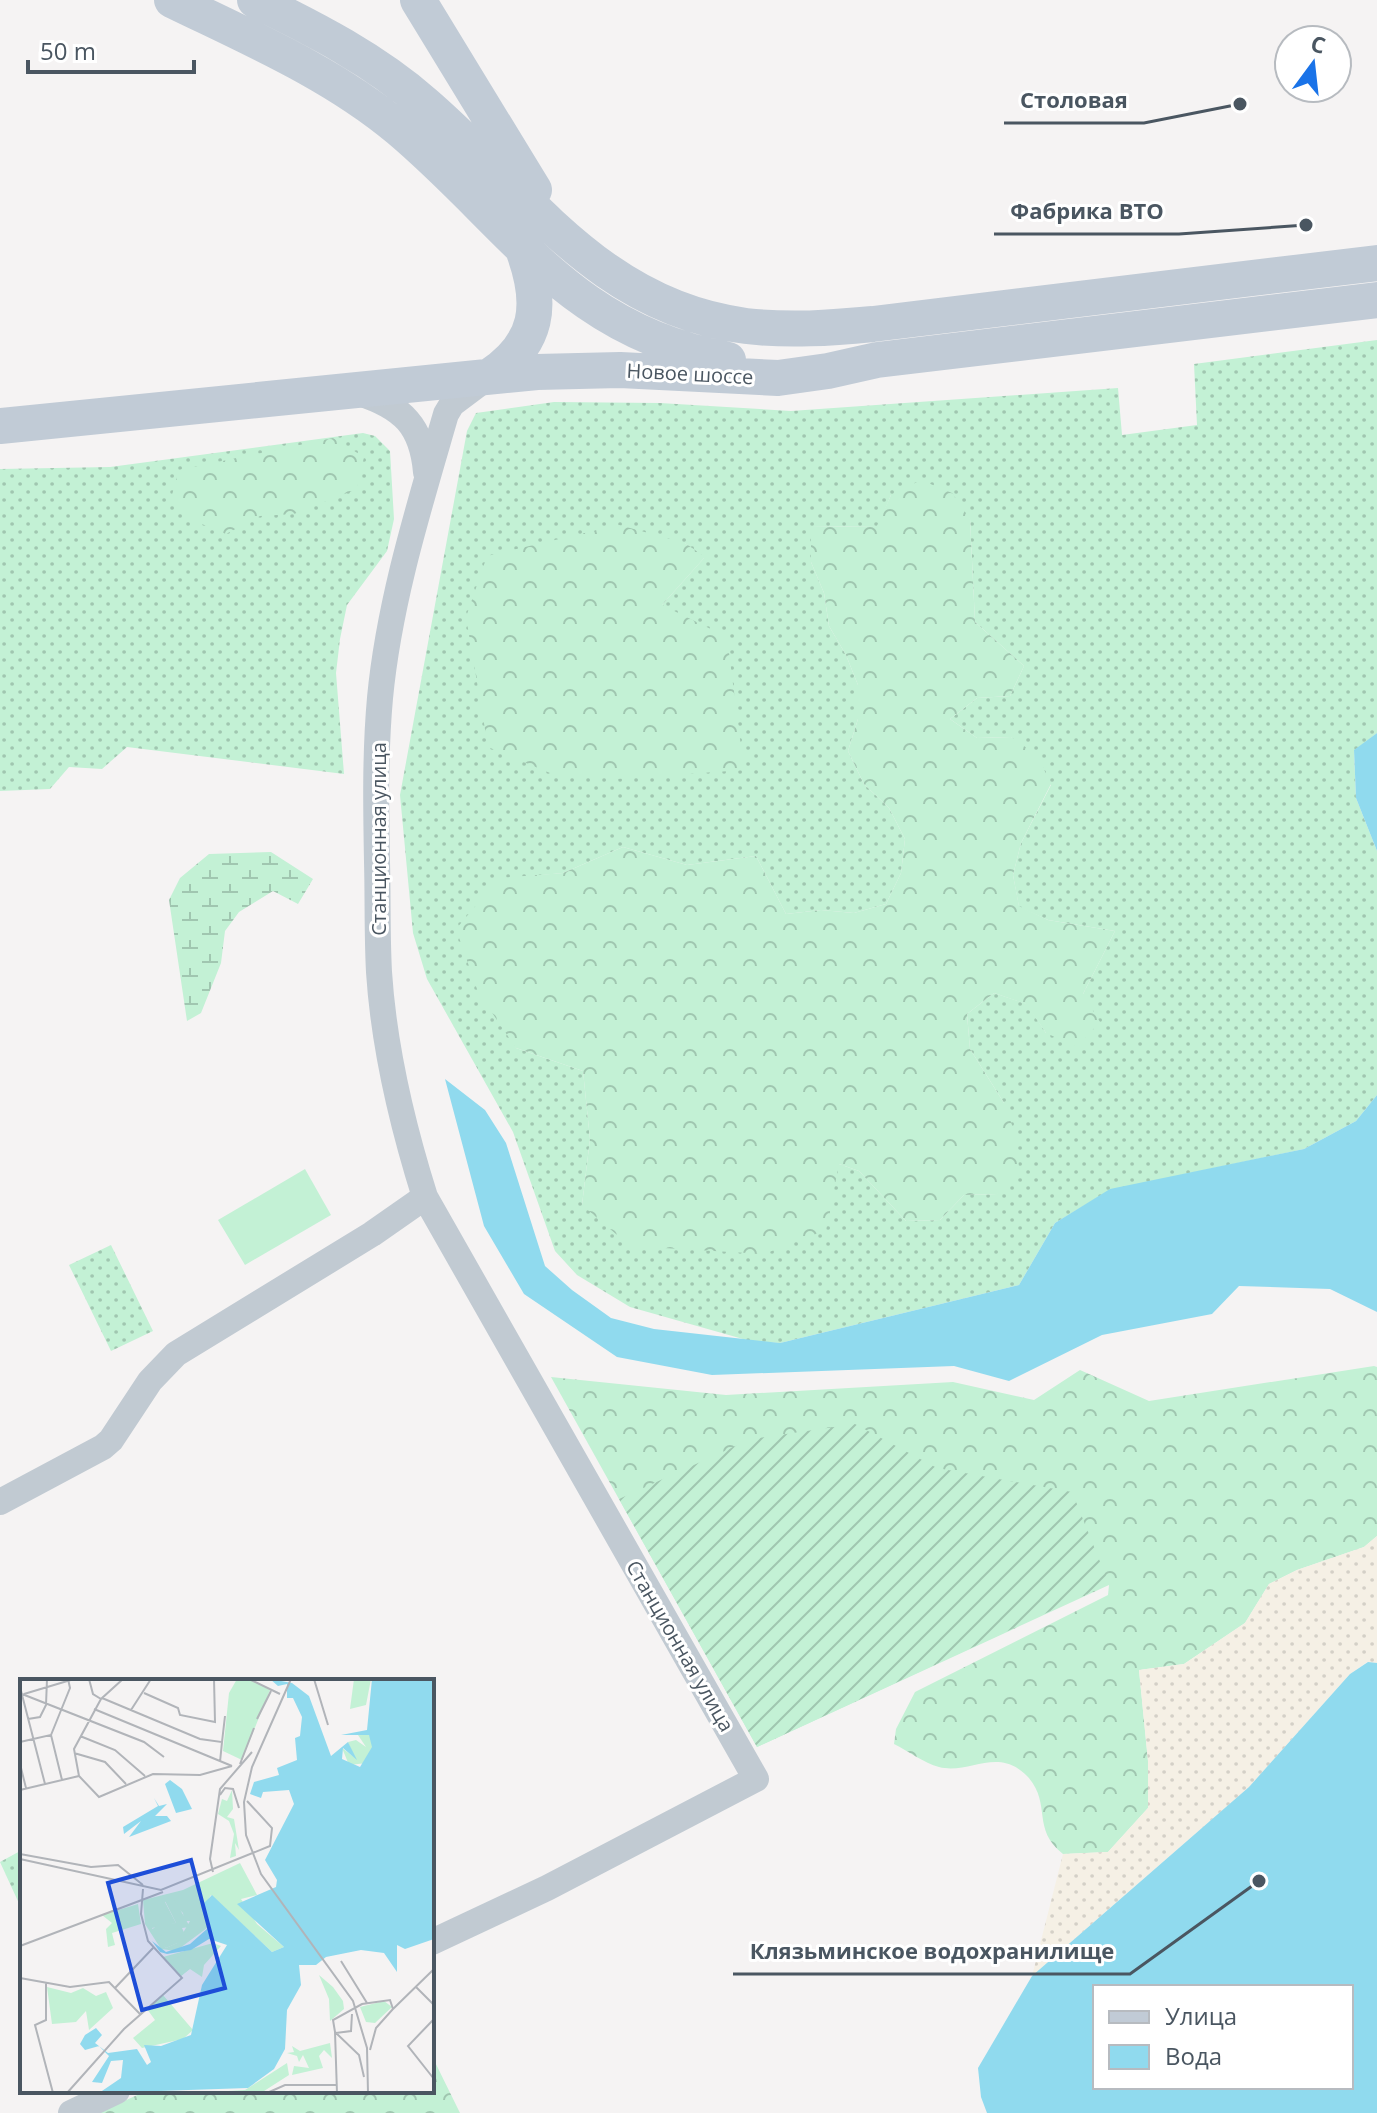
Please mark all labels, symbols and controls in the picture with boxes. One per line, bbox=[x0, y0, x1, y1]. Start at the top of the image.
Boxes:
scale bar bbox=[28, 24, 194, 74]
north arrow bbox=[1273, 24, 1353, 104]
text: С bbox=[1308, 27, 1329, 60]
text: 50 m bbox=[40, 34, 96, 67]
callout: Столовая bbox=[1004, 77, 1144, 123]
text: Столовая bbox=[1020, 84, 1128, 114]
callout: Фабрика ВТО bbox=[994, 188, 1179, 234]
text: Фабрика ВТО bbox=[1010, 195, 1164, 225]
street label: Новое шоссе bbox=[626, 357, 754, 390]
street label: Станционная улица bbox=[365, 742, 392, 936]
street label: Станционная улица bbox=[620, 1555, 741, 1736]
inset map bbox=[20, 1679, 434, 2093]
callout: Клязьминское водохранилище bbox=[733, 1928, 1130, 1974]
text: Клязьминское водохранилище bbox=[750, 1935, 1114, 1965]
legend bbox=[1093, 1985, 1353, 2089]
text: Улица bbox=[1165, 1999, 1237, 2032]
text: Вода bbox=[1165, 2039, 1222, 2072]

